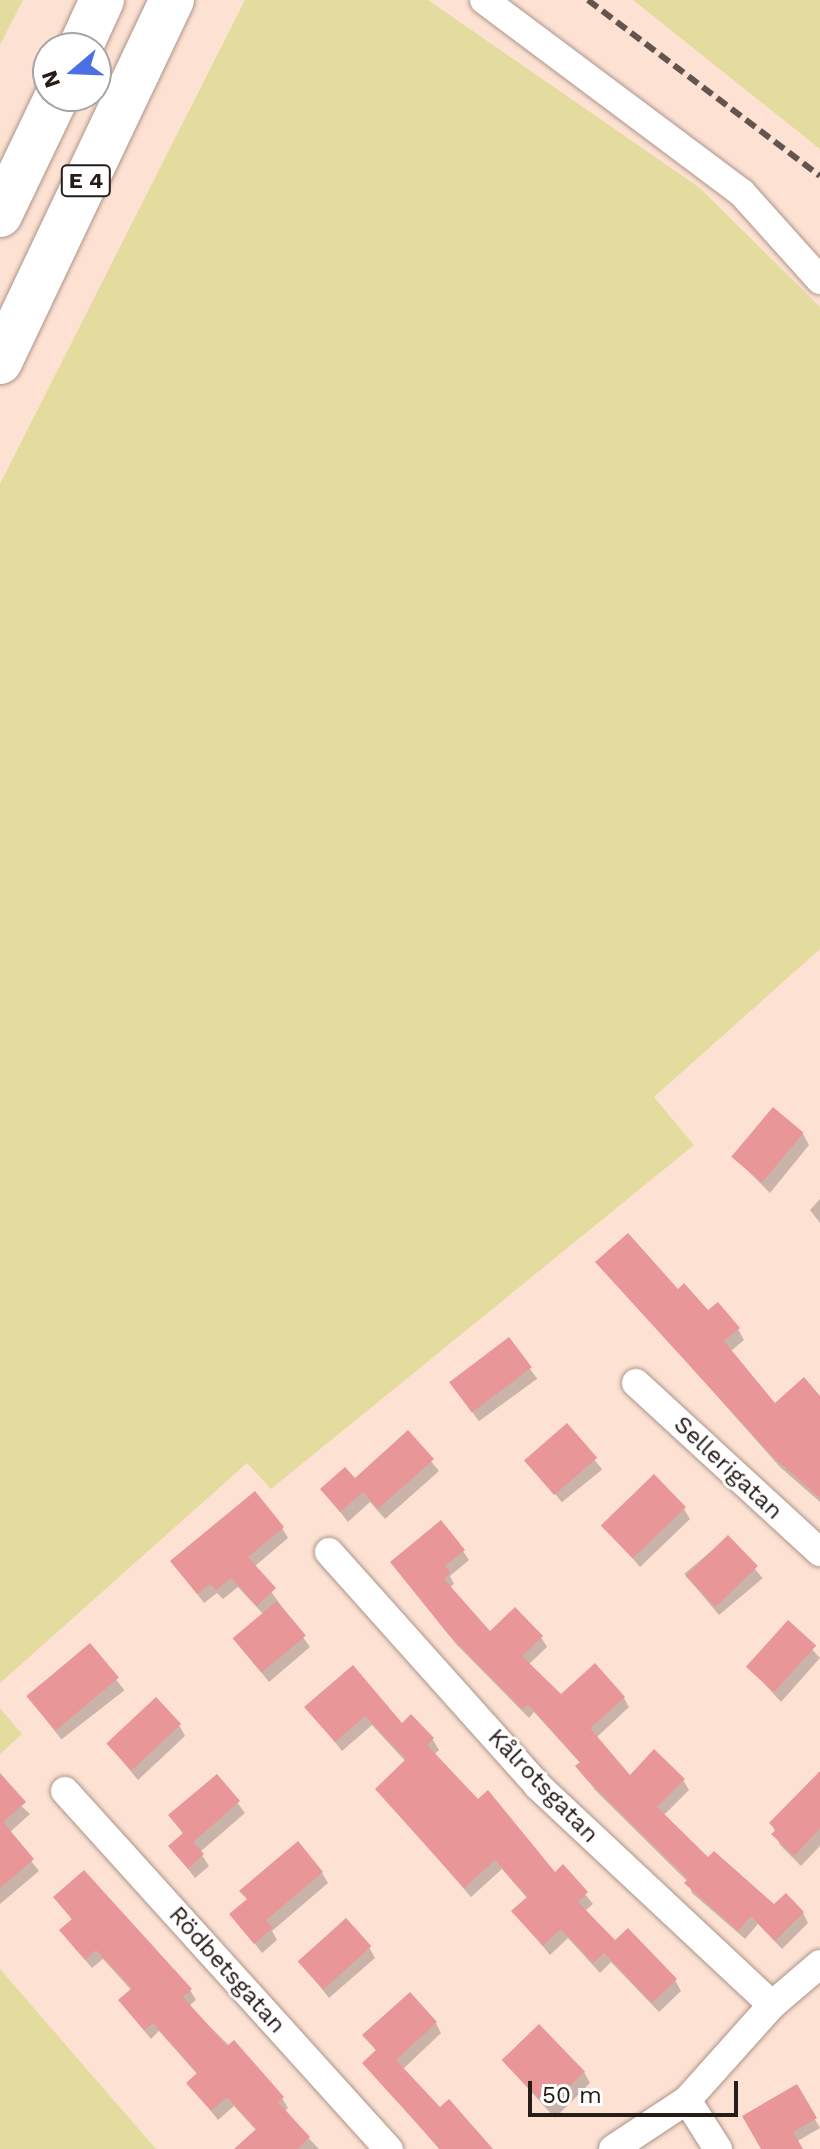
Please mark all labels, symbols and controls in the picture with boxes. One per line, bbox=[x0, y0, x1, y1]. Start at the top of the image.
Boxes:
north arrow bbox=[32, 32, 112, 112]
text: N bbox=[36, 68, 65, 91]
road number: E 4 bbox=[60, 163, 112, 199]
street label: Sellerigatan bbox=[668, 1410, 788, 1526]
street label: Kålrotsgatan bbox=[482, 1723, 604, 1849]
street label: Rödbetsgatan bbox=[163, 1901, 291, 2039]
scale bar bbox=[532, 2065, 742, 2115]
text: 50 m bbox=[542, 2081, 602, 2109]

